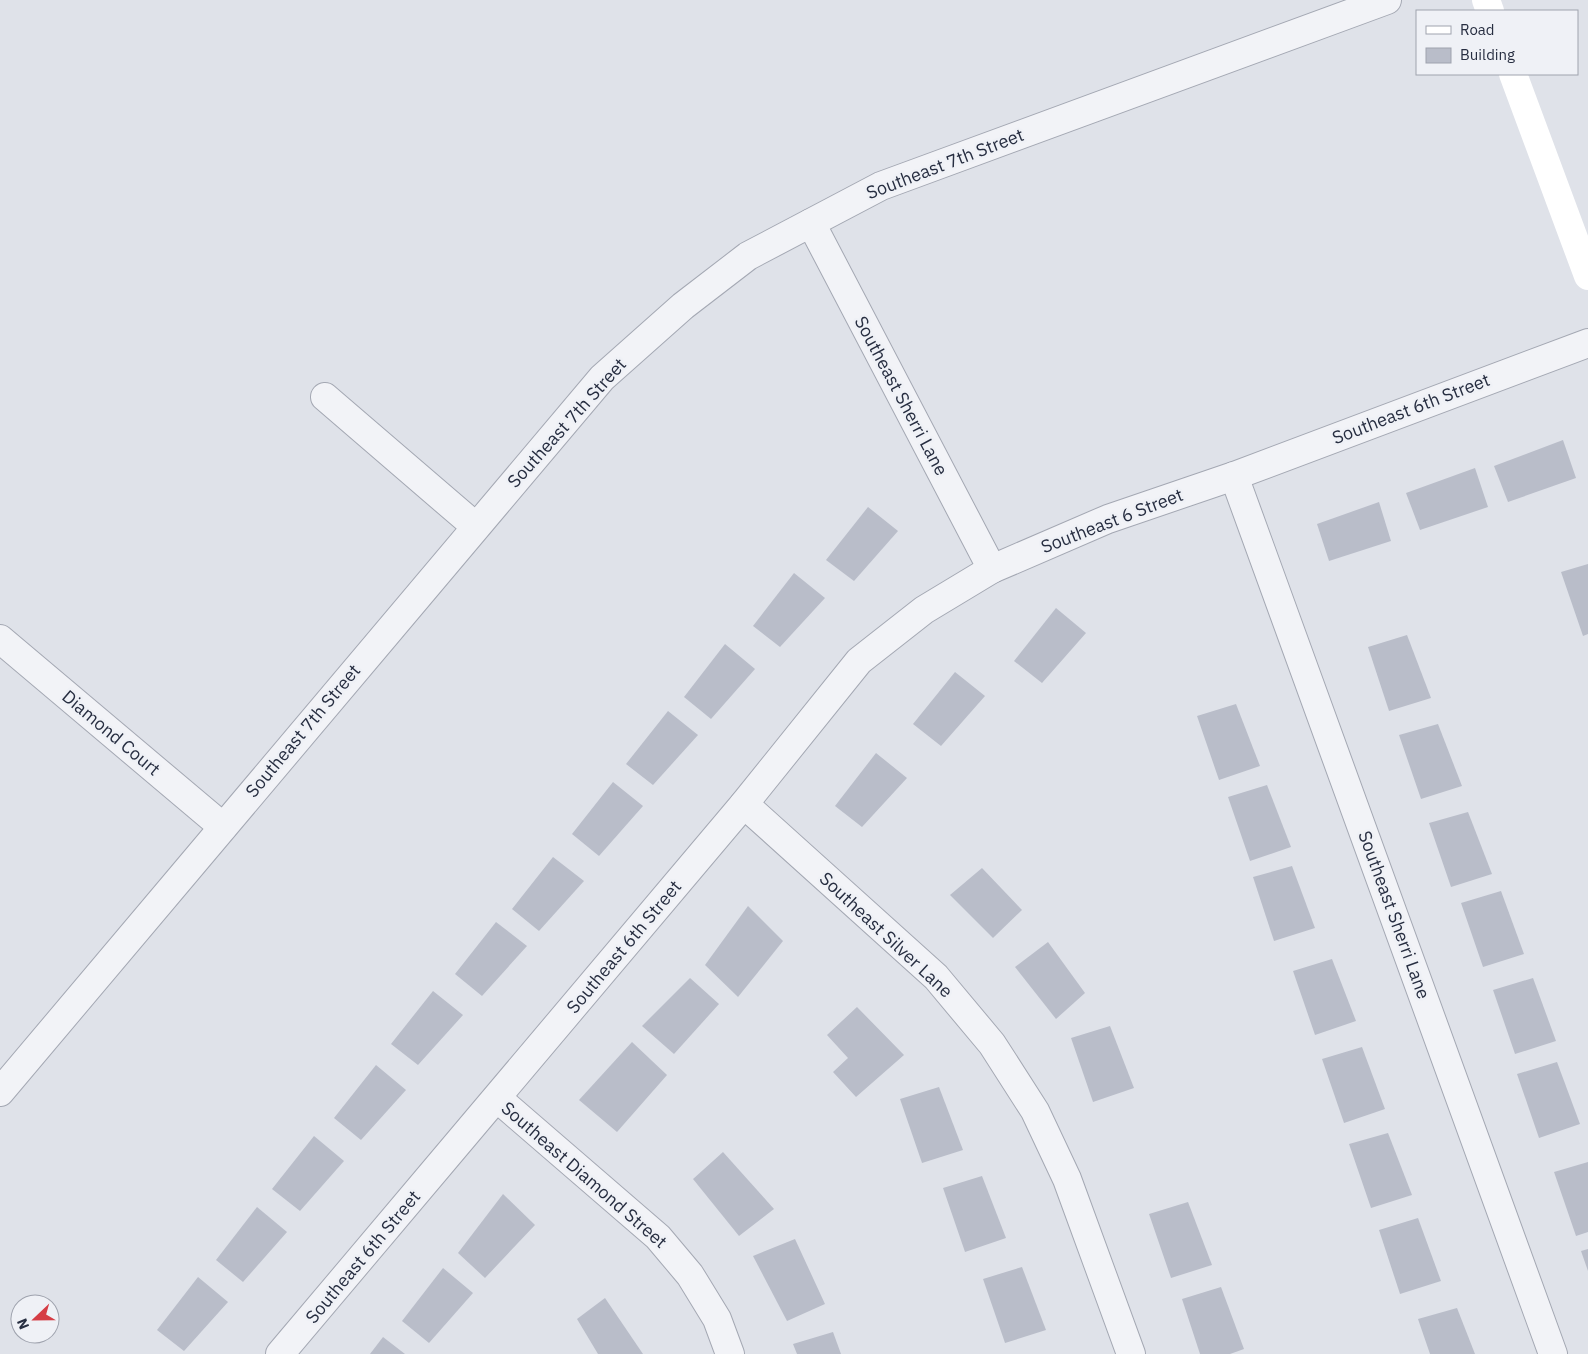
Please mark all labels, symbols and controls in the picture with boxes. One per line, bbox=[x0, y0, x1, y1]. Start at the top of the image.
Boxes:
legend bbox=[1416, 10, 1578, 75]
text: Road bbox=[1460, 20, 1495, 39]
text: Building bbox=[1460, 45, 1515, 64]
street label: Southeast 7th Street bbox=[863, 123, 1027, 204]
street label: Southeast Sherri Lane bbox=[850, 312, 953, 480]
street label: Southeast 7th Street bbox=[502, 353, 631, 492]
street label: Southeast 6th Street bbox=[1329, 368, 1493, 449]
street label: Southeast 6 Street bbox=[1037, 483, 1186, 558]
street label: Southeast 7th Street bbox=[240, 659, 365, 802]
street label: Diamond Court bbox=[57, 685, 165, 780]
street label: Southeast Sherri Lane bbox=[1353, 828, 1436, 1002]
street label: Southeast Silver Lane bbox=[815, 867, 958, 1002]
street label: Southeast 6th Street bbox=[561, 875, 686, 1018]
street label: Southeast Diamond Street bbox=[497, 1096, 672, 1253]
street label: Southeast 6th Street bbox=[300, 1185, 425, 1328]
north arrow bbox=[10, 1294, 60, 1344]
text: N bbox=[13, 1316, 33, 1332]

